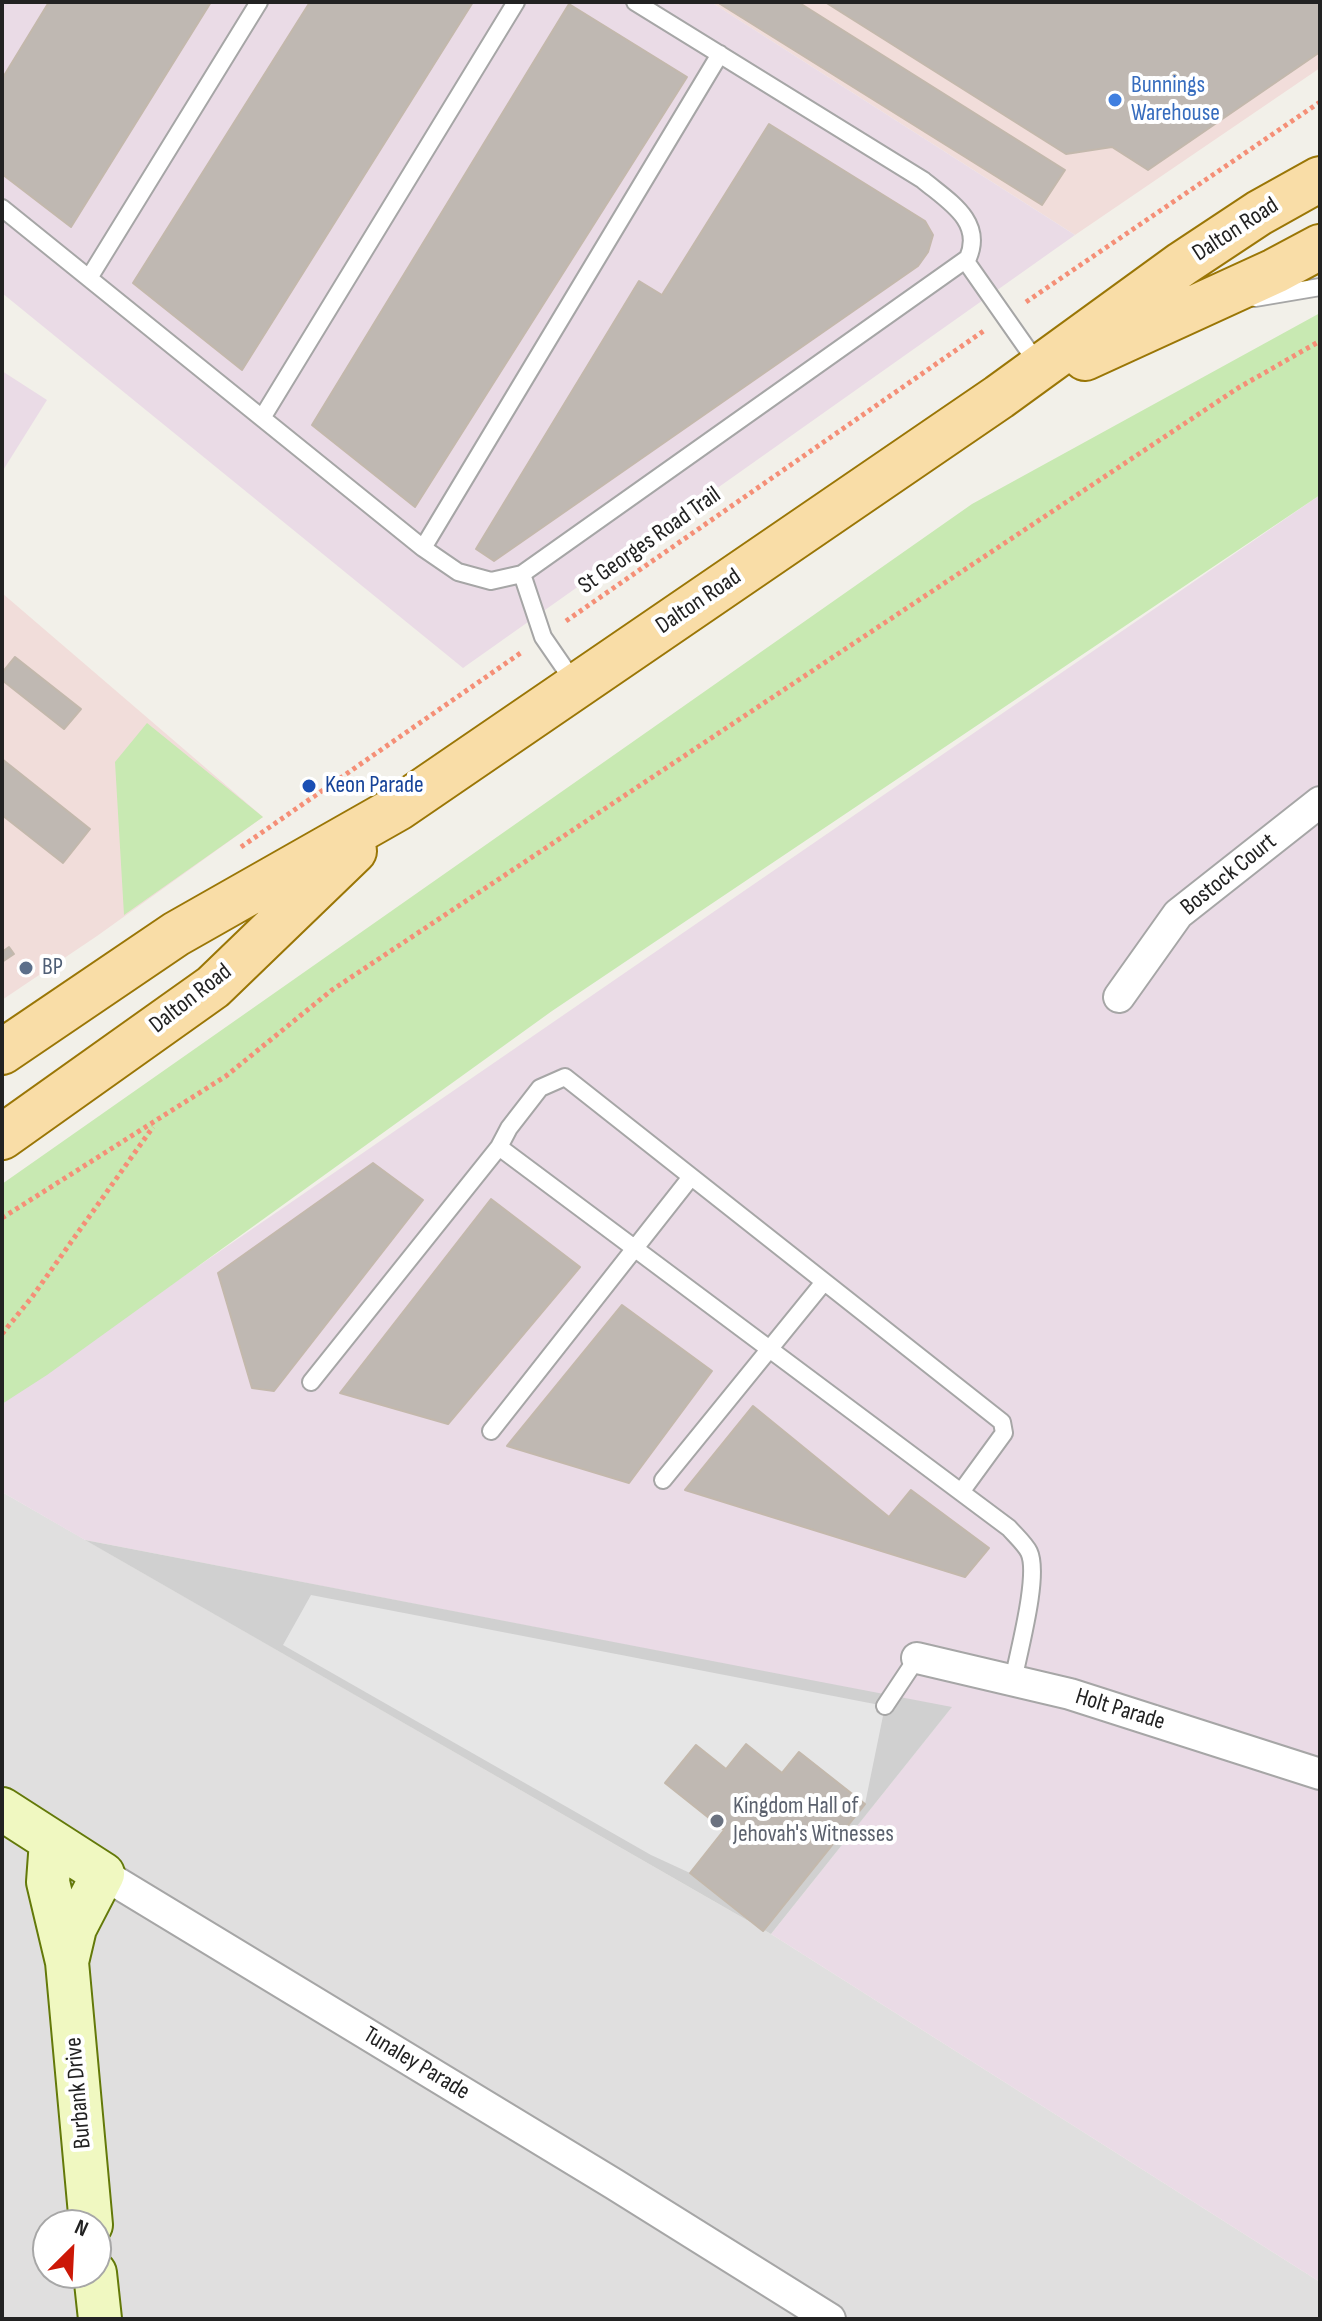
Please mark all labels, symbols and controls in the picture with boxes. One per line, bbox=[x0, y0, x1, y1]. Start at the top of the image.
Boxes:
place label: Bunnings Warehouse bbox=[1131, 72, 1220, 128]
marker: Bunnings Warehouse bbox=[1106, 91, 1124, 109]
street label: Dalton Road bbox=[1188, 192, 1284, 268]
street label: St Georges Road Trail bbox=[573, 481, 727, 601]
street label: Dalton Road bbox=[651, 563, 747, 641]
place label: Keon Parade bbox=[325, 772, 424, 800]
marker: Keon Parade bbox=[300, 777, 318, 795]
street label: Bostock Court bbox=[1175, 828, 1283, 922]
place label: BP bbox=[42, 954, 63, 982]
street label: Dalton Road bbox=[144, 958, 238, 1040]
marker: BP bbox=[17, 959, 35, 977]
street label: Holt Parade bbox=[1072, 1683, 1168, 1737]
place label: Kingdom Hall of Jehovah's Witnesses bbox=[733, 1793, 894, 1849]
marker: Kingdom Hall of Jehovah's Witnesses bbox=[708, 1812, 726, 1830]
street label: Tunaley Parade bbox=[358, 2021, 474, 2107]
street label: Burbank Drive bbox=[60, 2036, 98, 2150]
north arrow bbox=[32, 2209, 112, 2289]
text: N bbox=[70, 2214, 92, 2243]

